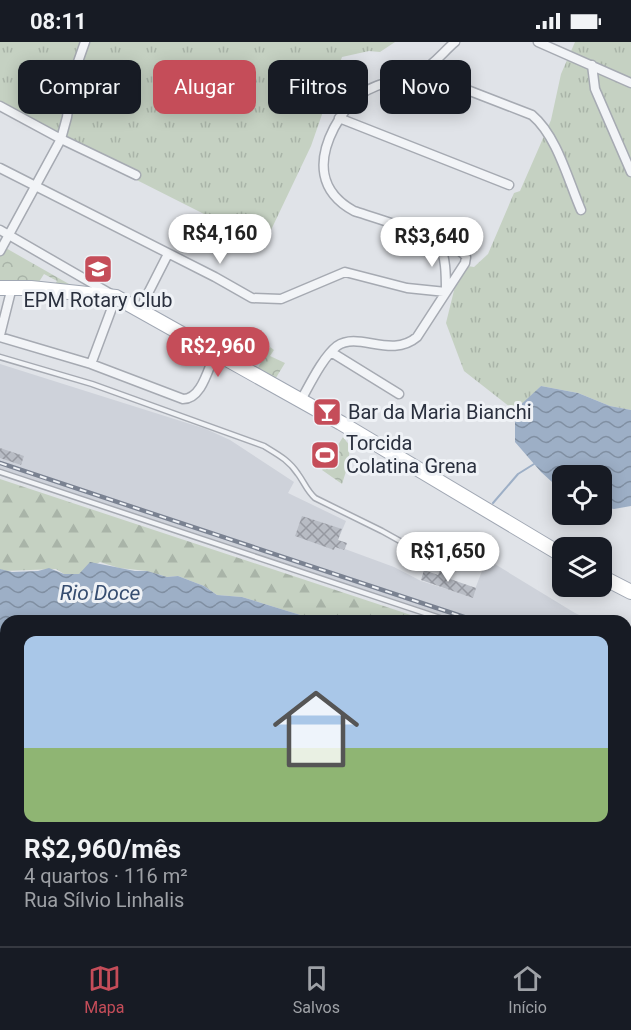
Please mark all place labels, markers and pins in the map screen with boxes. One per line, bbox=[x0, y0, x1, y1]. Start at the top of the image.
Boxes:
pin: R$4,160 bbox=[165, 214, 275, 265]
pin: R$3,640 bbox=[377, 217, 487, 268]
school or university icon: EPM Rotary Club bbox=[82, 253, 114, 285]
place label: EPM Rotary Club bbox=[23, 288, 173, 312]
pin: R$2,960 bbox=[163, 327, 273, 378]
bar icon: Bar da Maria Bianchi bbox=[311, 396, 343, 428]
place label: Bar da Maria Bianchi bbox=[348, 400, 532, 424]
place label: Torcida Colatina Grena bbox=[346, 431, 477, 478]
sports icon: Torcida Colatina Grena bbox=[309, 439, 341, 471]
pin: R$1,650 bbox=[393, 532, 503, 583]

